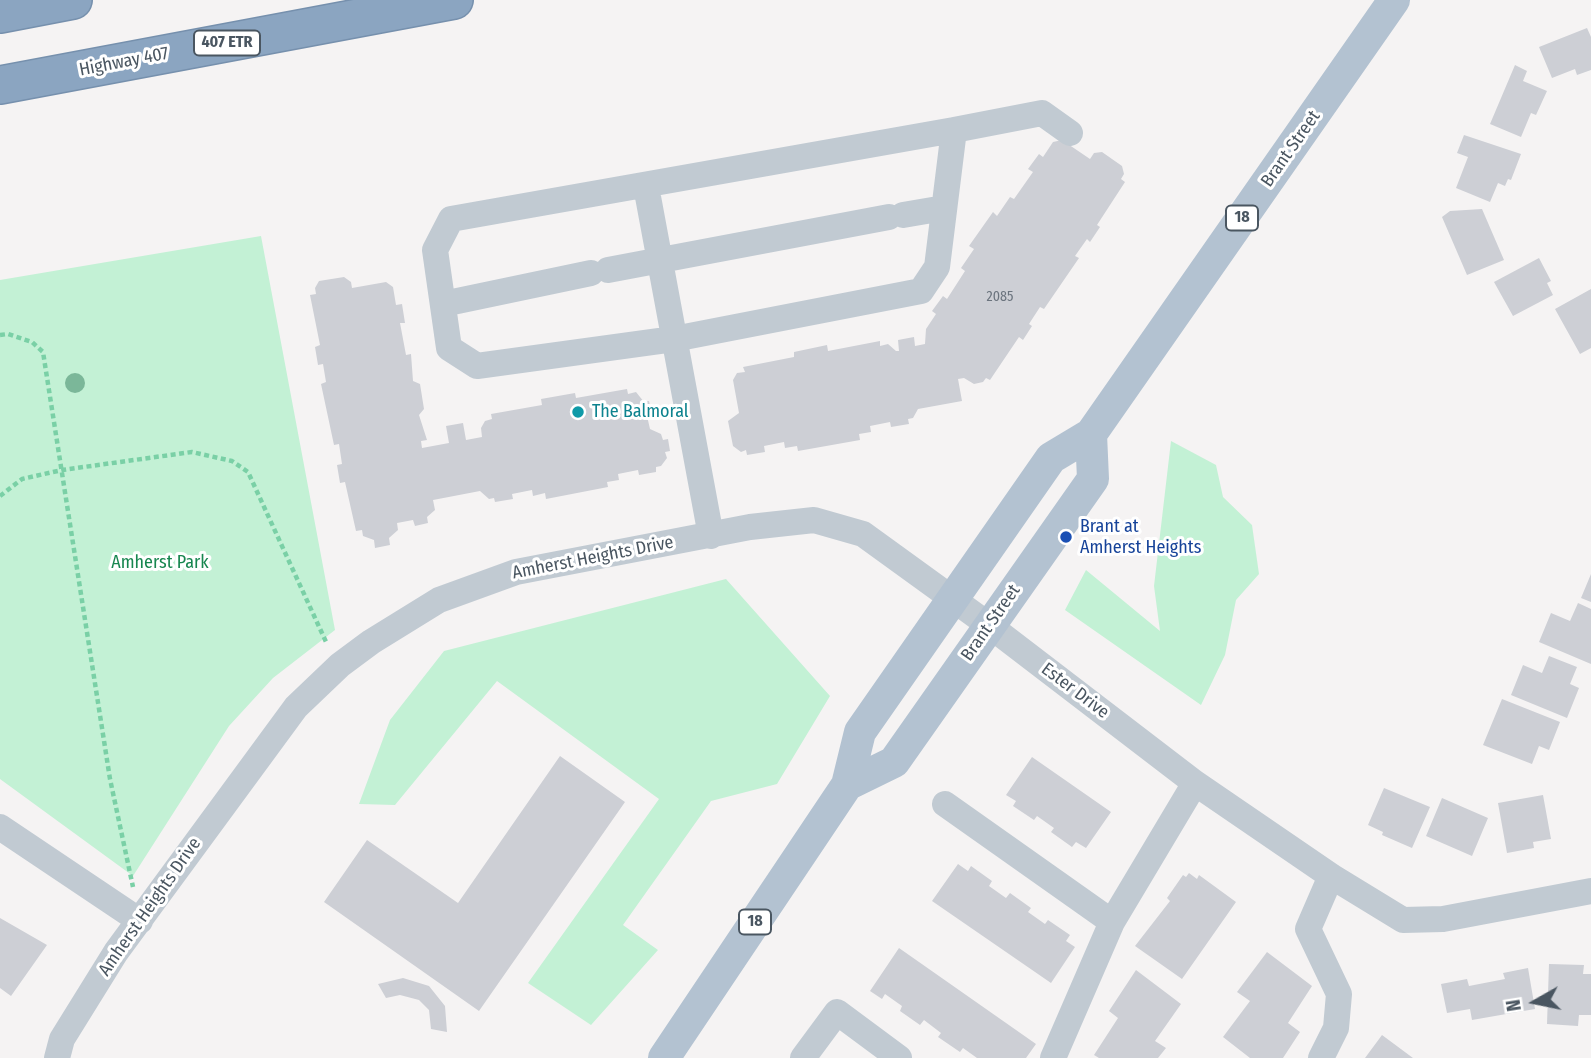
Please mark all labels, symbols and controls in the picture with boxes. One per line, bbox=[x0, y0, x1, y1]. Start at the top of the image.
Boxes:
road number: 407 ETR bbox=[194, 31, 260, 56]
street label: Highway 407 bbox=[77, 43, 171, 81]
street label: Brant Street bbox=[1257, 107, 1325, 191]
road number: 18 bbox=[1226, 206, 1258, 230]
house number: 2085 bbox=[987, 289, 1013, 305]
place label: The Balmoral bbox=[592, 401, 689, 423]
marker: The Balmoral bbox=[570, 404, 586, 420]
place label: Brant at Amherst Heights bbox=[1080, 516, 1201, 558]
marker: Brant at Amherst Heights bbox=[1058, 529, 1074, 545]
street label: Amherst Heights Drive bbox=[511, 532, 675, 584]
park label: Amherst Park bbox=[111, 552, 209, 574]
street label: Brant Street bbox=[957, 581, 1025, 665]
street label: Ester Drive bbox=[1037, 659, 1113, 723]
street label: Amherst Heights Drive bbox=[94, 834, 206, 980]
road number: 18 bbox=[739, 910, 771, 934]
north arrow bbox=[1500, 967, 1570, 1037]
text: N bbox=[1502, 998, 1526, 1013]

